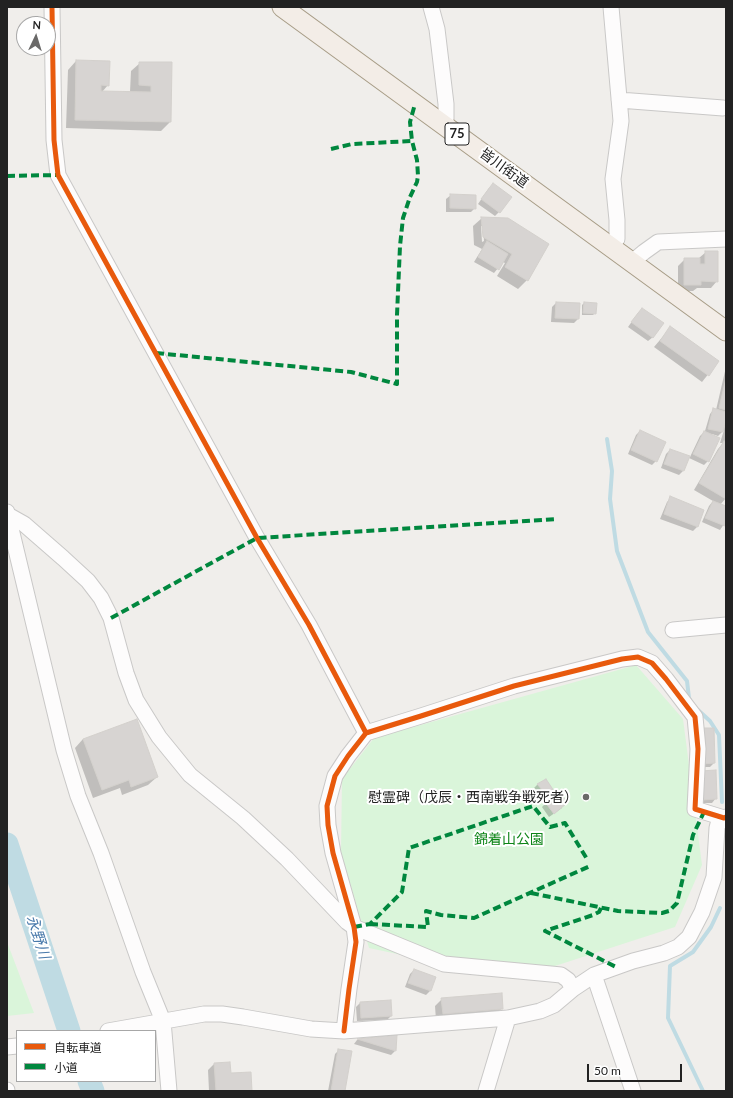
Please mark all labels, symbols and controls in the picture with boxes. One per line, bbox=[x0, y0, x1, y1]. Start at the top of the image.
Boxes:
north arrow bbox=[16, 16, 56, 56]
text: N bbox=[32, 18, 41, 31]
road number: 75 bbox=[445, 123, 469, 145]
street label: 皆川街道 bbox=[476, 145, 532, 191]
place label: 慰霊碑（戊辰・西南戦争戦死者） bbox=[368, 789, 578, 805]
marker: 慰霊碑（戊辰・西南戦争戦死者） bbox=[581, 792, 591, 802]
park label: 錦着山公園 bbox=[474, 831, 544, 847]
water label: 永野川 bbox=[22, 913, 54, 961]
legend bbox=[16, 1030, 156, 1082]
text: 自転車道 bbox=[54, 1040, 102, 1055]
scale bar bbox=[589, 1056, 684, 1082]
text: 小道 bbox=[54, 1060, 78, 1075]
text: 50 m bbox=[594, 1063, 621, 1078]

